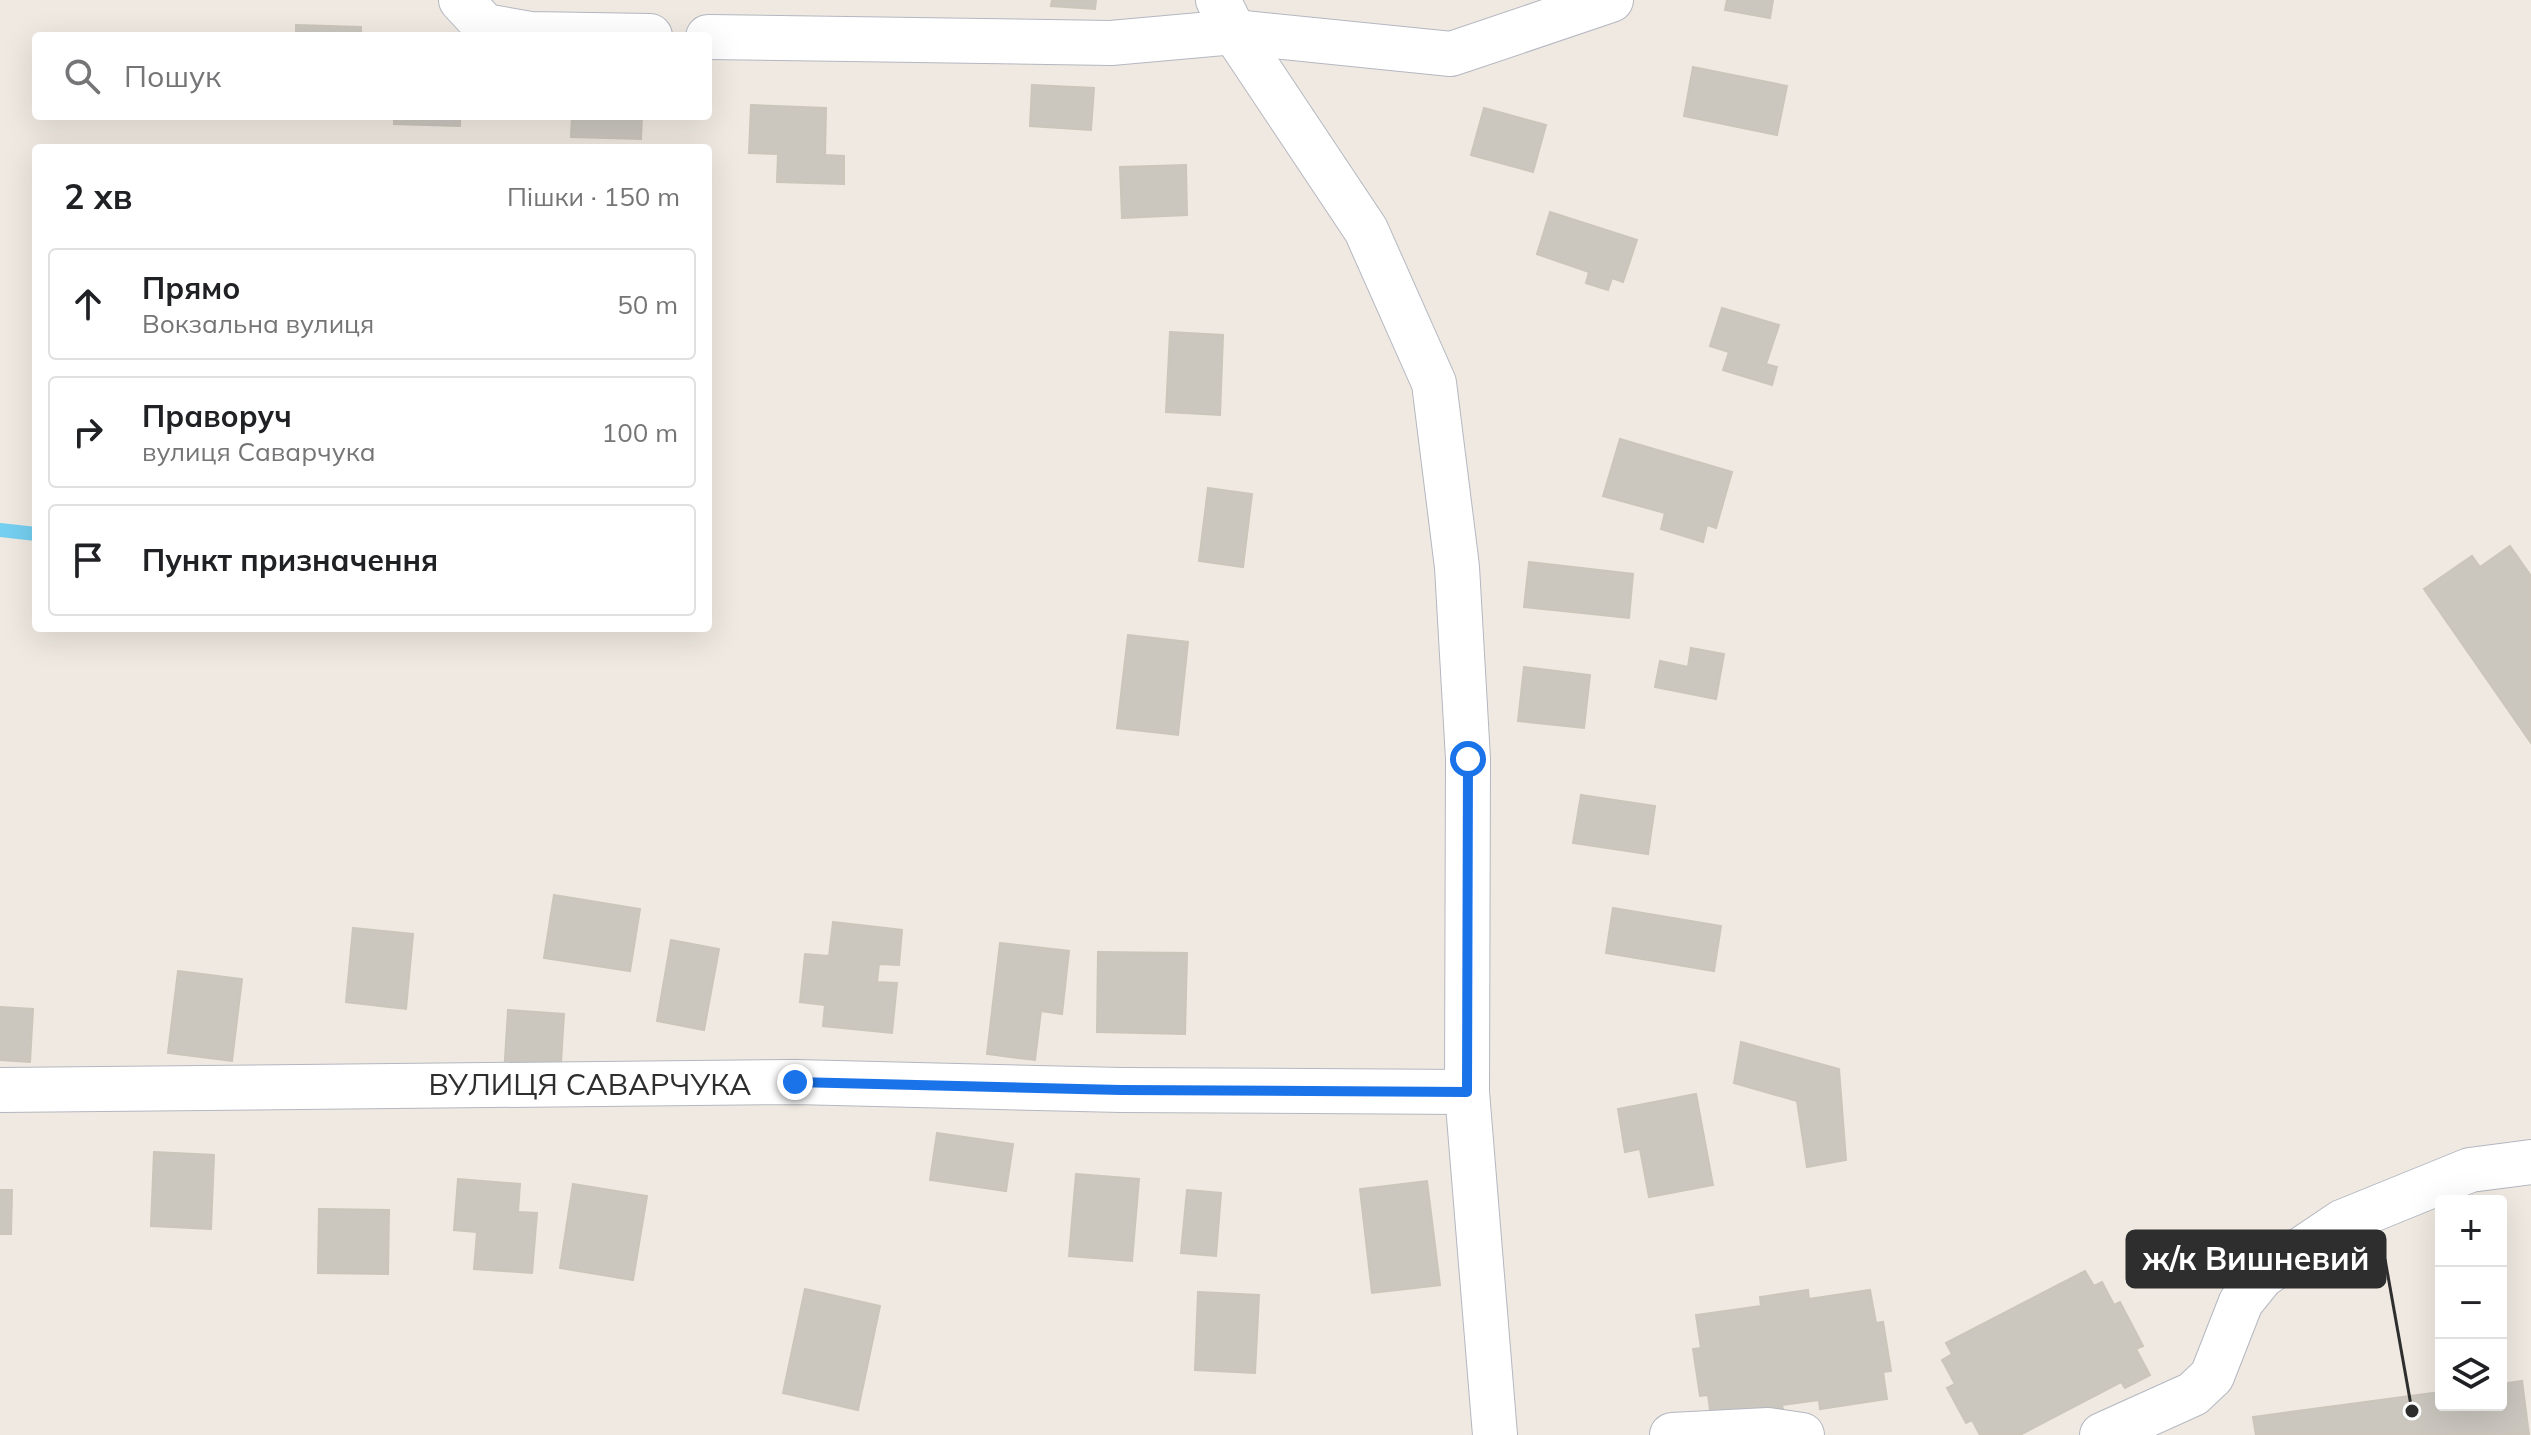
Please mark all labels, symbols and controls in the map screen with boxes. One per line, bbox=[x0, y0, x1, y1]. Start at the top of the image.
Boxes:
search box bbox=[32, 32, 712, 120]
icon: search bbox=[60, 54, 104, 98]
text: Пошук bbox=[124, 57, 221, 95]
text: 2 хв bbox=[64, 175, 133, 218]
text: Пішки · 150 m bbox=[507, 180, 680, 213]
text: Прямо bbox=[142, 269, 240, 307]
icon: ahead bbox=[66, 282, 110, 326]
text: 50 m bbox=[617, 288, 678, 321]
text: Вокзальна вулиця bbox=[142, 307, 374, 340]
text: Праворуч bbox=[142, 397, 292, 435]
icon: right bbox=[66, 410, 110, 454]
text: 100 m bbox=[602, 416, 678, 449]
text: вулиця Саварчука bbox=[142, 435, 376, 468]
icon: arrive bbox=[66, 538, 110, 582]
text: Пункт призначення bbox=[142, 541, 438, 579]
route start bbox=[1450, 741, 1486, 777]
route end bbox=[777, 1064, 813, 1100]
street label: ВУЛИЦЯ САВАРЧУКА bbox=[429, 1065, 751, 1103]
map controls bbox=[2435, 1195, 2507, 1411]
button: + bbox=[2435, 1195, 2507, 1267]
callout: ж/к Вишневий bbox=[2127, 1231, 2385, 1287]
text: ж/к Вишневий bbox=[2142, 1238, 2369, 1278]
button: − bbox=[2435, 1267, 2507, 1339]
button: layers bbox=[2435, 1339, 2507, 1411]

